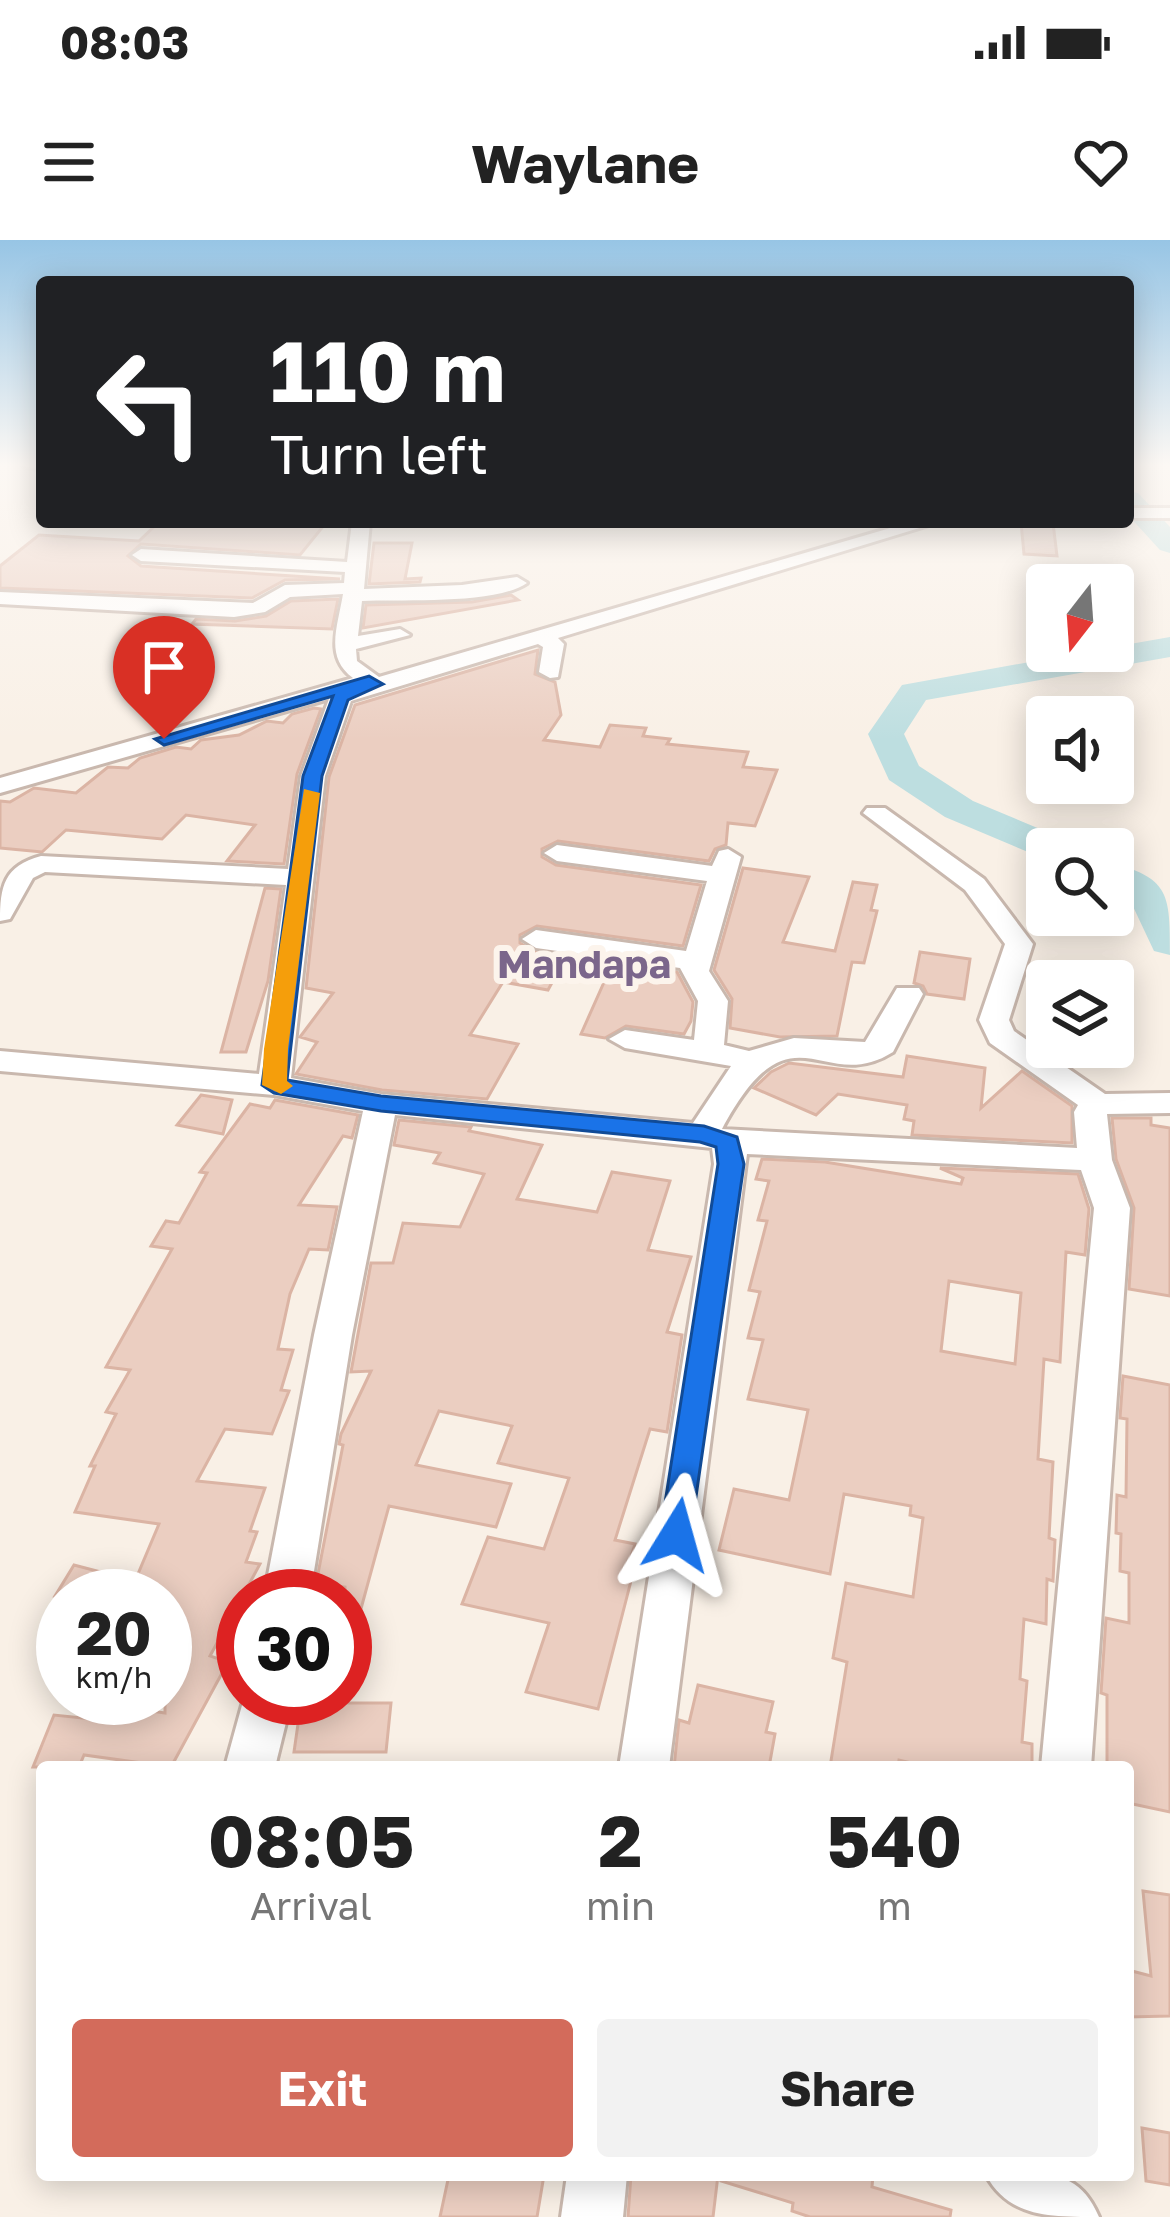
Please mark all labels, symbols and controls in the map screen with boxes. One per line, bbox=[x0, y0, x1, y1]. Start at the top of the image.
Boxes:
text: 08:03 bbox=[60, 15, 189, 69]
icon: menu bbox=[36, 129, 102, 195]
icon: heart bbox=[1068, 129, 1134, 195]
text: Waylane bbox=[471, 130, 699, 195]
text: 110 m bbox=[270, 320, 506, 420]
icon: left bbox=[72, 324, 228, 480]
text: Turn left bbox=[270, 421, 488, 486]
north arrow bbox=[1026, 564, 1134, 672]
map controls bbox=[1026, 564, 1134, 1068]
pin bbox=[113, 616, 215, 739]
icon: arrive bbox=[131, 634, 197, 700]
button: sound bbox=[1026, 696, 1134, 804]
button: search bbox=[1026, 828, 1134, 936]
district label: Mandapa bbox=[497, 940, 671, 987]
button: layers bbox=[1026, 960, 1134, 1068]
position arrow bbox=[614, 1472, 740, 1598]
speed limit sign: 30 bbox=[216, 1569, 372, 1725]
text: 20 bbox=[76, 1596, 152, 1668]
text: km/h bbox=[76, 1659, 152, 1695]
text: 08:05 bbox=[208, 1796, 414, 1883]
text: 2 bbox=[598, 1796, 642, 1883]
text: 540 bbox=[827, 1796, 962, 1883]
text: Arrival bbox=[250, 1882, 372, 1929]
text: min bbox=[586, 1882, 655, 1929]
text: m bbox=[877, 1882, 912, 1929]
button: Exit bbox=[72, 2019, 573, 2157]
button: Share bbox=[597, 2019, 1098, 2157]

